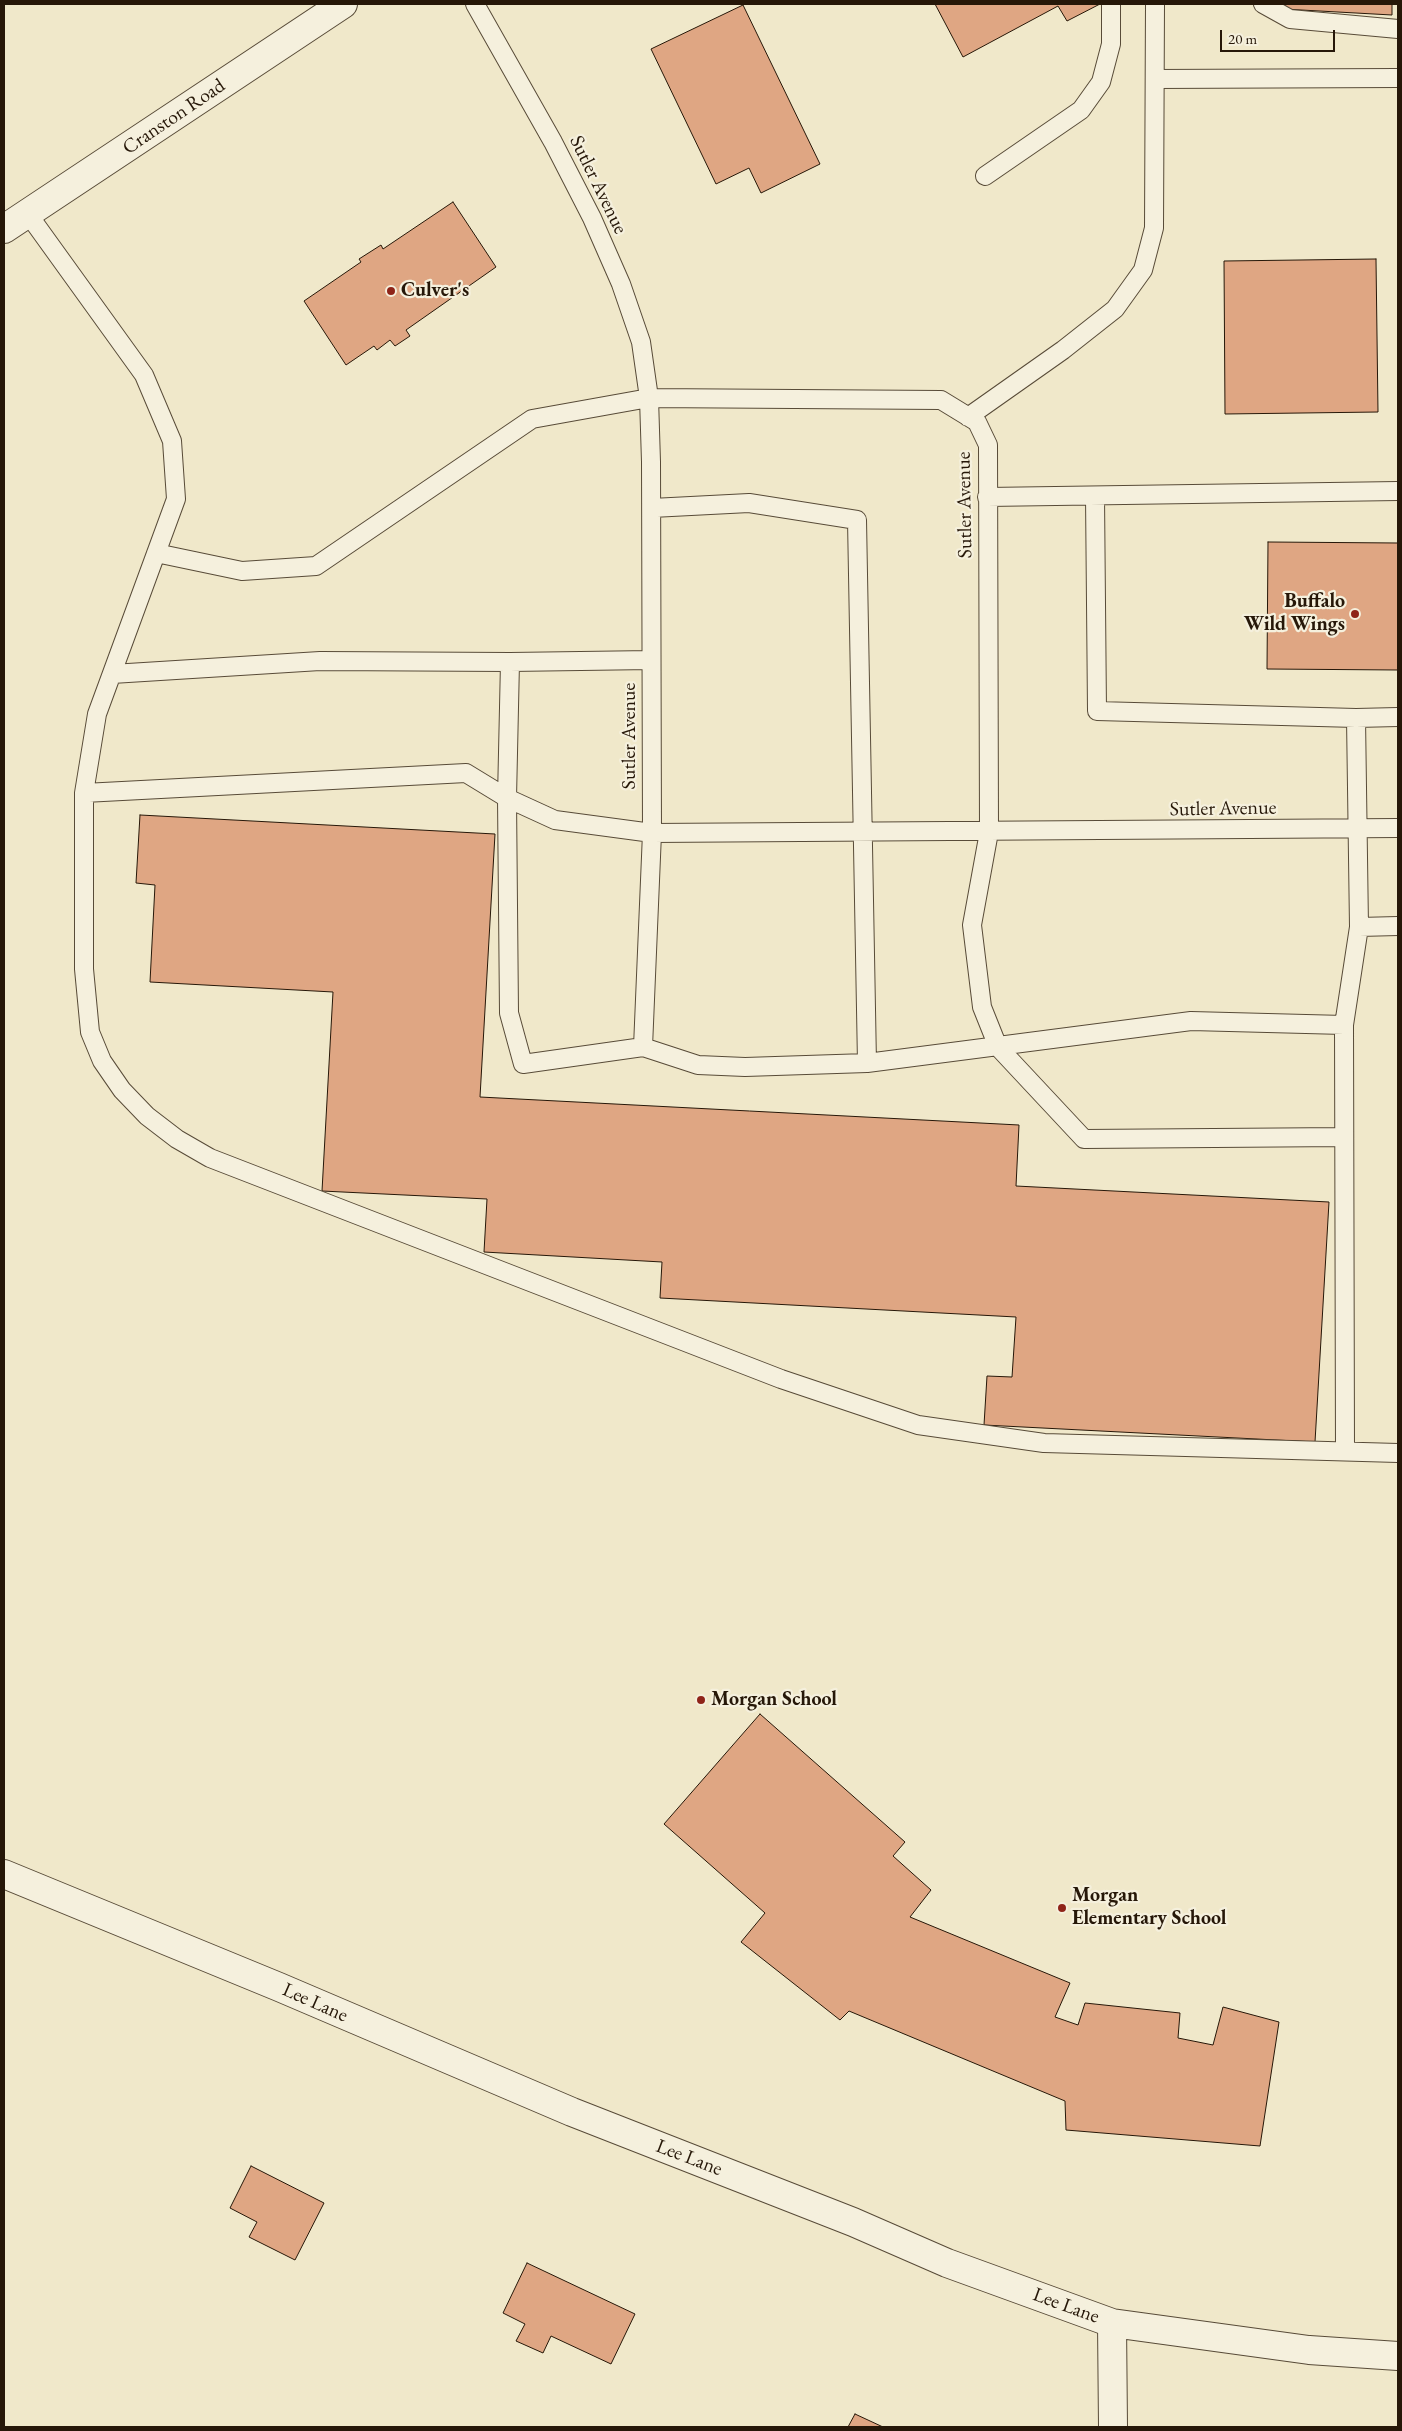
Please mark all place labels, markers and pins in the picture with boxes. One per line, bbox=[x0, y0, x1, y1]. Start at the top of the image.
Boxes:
place label: Culver's bbox=[401, 279, 469, 303]
marker: Culver's bbox=[385, 285, 397, 297]
place label: Buffalo Wild Wings bbox=[1244, 590, 1345, 637]
marker: Buffalo Wild Wings bbox=[1349, 608, 1361, 620]
place label: Morgan School bbox=[711, 1688, 837, 1712]
marker: Morgan School bbox=[695, 1694, 707, 1706]
place label: Morgan Elementary School bbox=[1072, 1884, 1226, 1931]
marker: Morgan Elementary School bbox=[1056, 1902, 1068, 1914]

